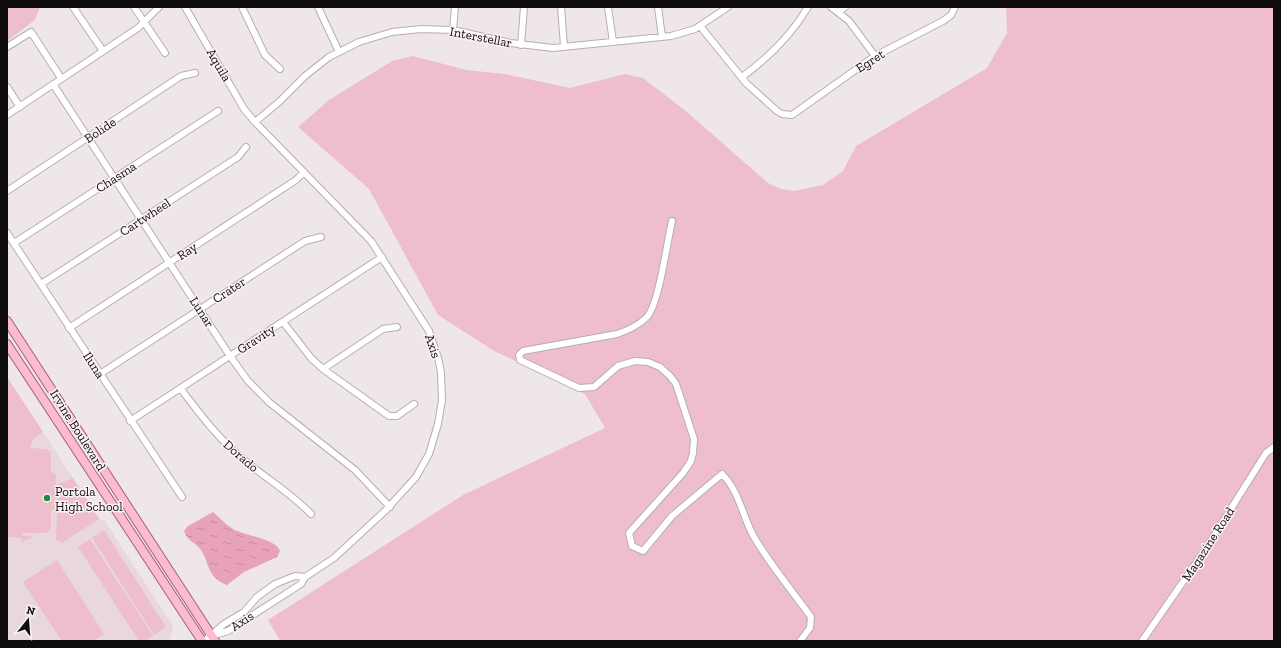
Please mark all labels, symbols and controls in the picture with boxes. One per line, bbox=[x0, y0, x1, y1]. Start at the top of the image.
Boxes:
street label: Interstellar bbox=[448, 24, 514, 50]
street label: Aquila bbox=[204, 46, 235, 85]
street label: Egret bbox=[853, 46, 887, 76]
street label: Bolide bbox=[81, 114, 119, 146]
street label: Chasma bbox=[93, 158, 140, 196]
street label: Cartwheel bbox=[117, 195, 174, 239]
street label: Ray bbox=[174, 239, 200, 263]
street label: Crater bbox=[210, 274, 248, 306]
street label: Lunar bbox=[187, 294, 217, 330]
street label: Gravity bbox=[234, 321, 278, 357]
street label: Axis bbox=[422, 332, 444, 360]
street label: Iluna bbox=[80, 349, 108, 382]
street label: Irvine Boulevard bbox=[47, 387, 109, 473]
street label: Dorado bbox=[220, 437, 262, 475]
place label: Portola High School bbox=[55, 484, 123, 514]
marker: Portola High School bbox=[42, 493, 52, 503]
street label: Magazine Road bbox=[1179, 504, 1237, 584]
north arrow bbox=[8, 600, 48, 640]
text: N bbox=[25, 603, 37, 619]
street label: Axis bbox=[228, 608, 257, 634]

